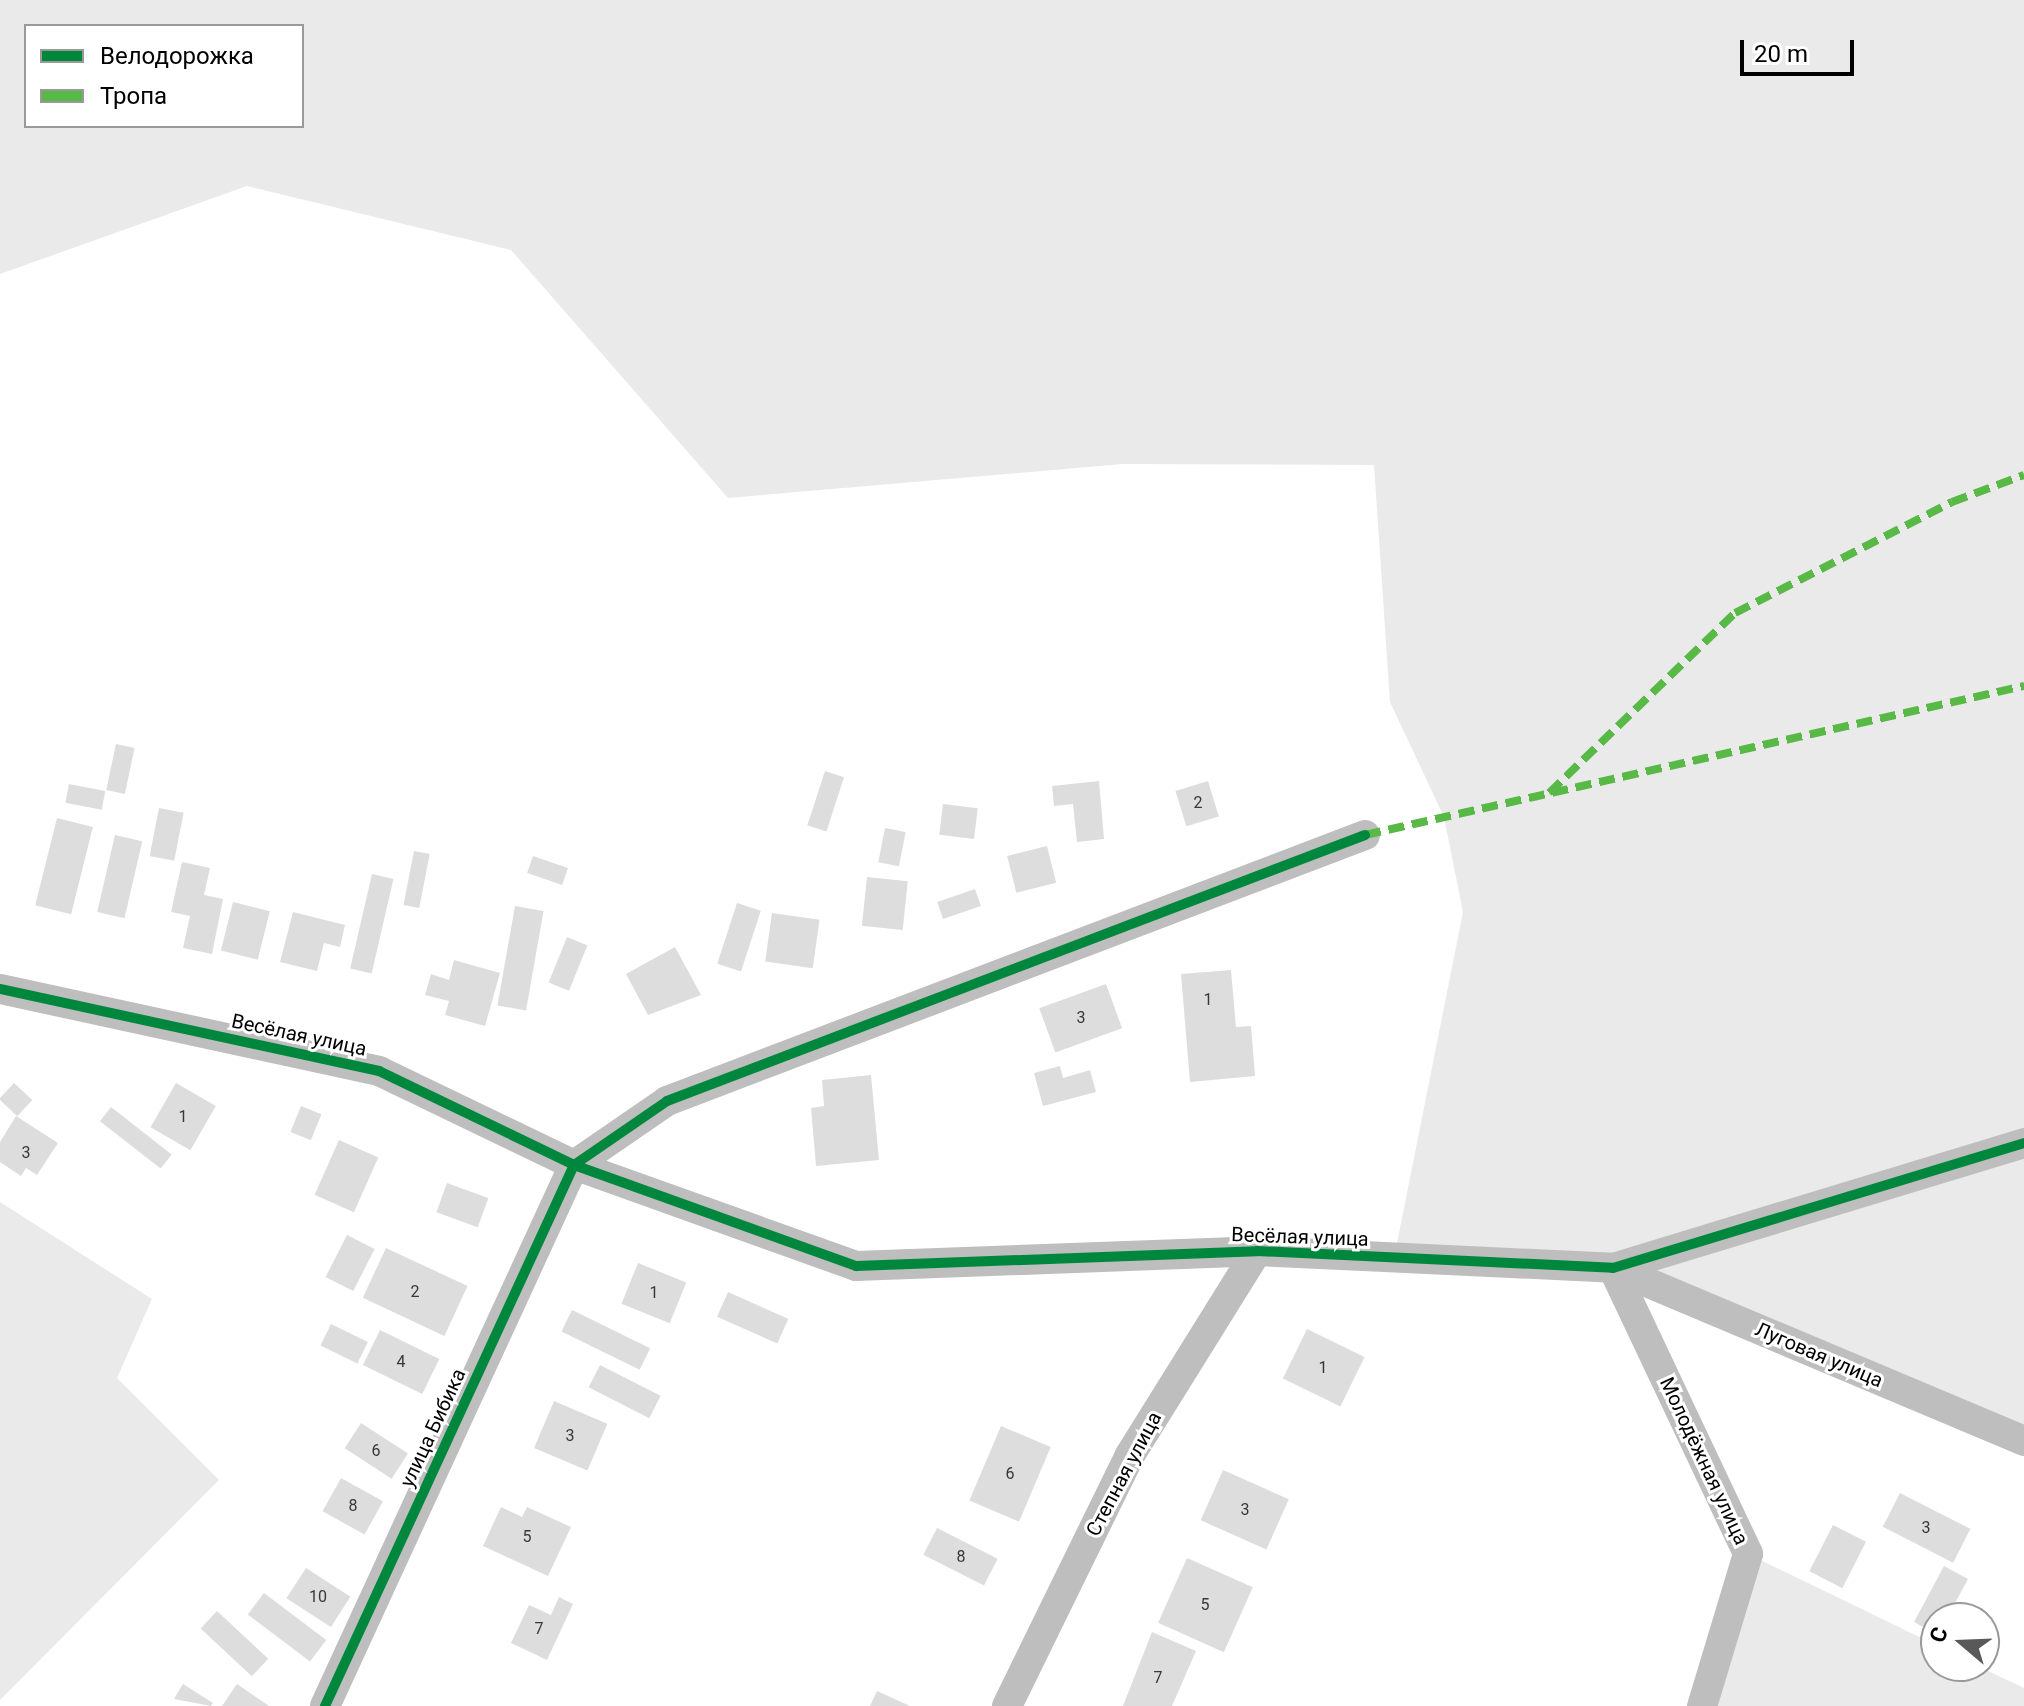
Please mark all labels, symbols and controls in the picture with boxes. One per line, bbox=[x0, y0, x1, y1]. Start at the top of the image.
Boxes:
legend bbox=[24, 24, 304, 128]
scale bar bbox=[1744, 24, 1858, 74]
text: 20 m bbox=[1754, 40, 1808, 68]
text: Велодорожка bbox=[100, 42, 254, 70]
text: Тропа bbox=[100, 82, 167, 110]
house number: 2 bbox=[1194, 793, 1202, 813]
house number: 1 bbox=[1204, 990, 1212, 1010]
house number: 3 bbox=[1077, 1008, 1085, 1028]
street label: Весёлая улица bbox=[229, 1009, 369, 1061]
house number: 1 bbox=[179, 1107, 187, 1127]
house number: 3 bbox=[22, 1143, 30, 1163]
street label: Весёлая улица bbox=[1231, 1223, 1369, 1251]
house number: 2 bbox=[411, 1282, 419, 1302]
house number: 1 bbox=[650, 1283, 658, 1303]
street label: Луговая улица bbox=[1752, 1317, 1886, 1393]
house number: 4 bbox=[397, 1352, 405, 1372]
house number: 1 bbox=[1319, 1358, 1327, 1378]
street label: улица Бибика bbox=[395, 1365, 471, 1491]
street label: Молодёжная улица bbox=[1655, 1373, 1753, 1549]
street label: Степная улица bbox=[1081, 1408, 1167, 1540]
house number: 3 bbox=[566, 1426, 574, 1446]
house number: 6 bbox=[372, 1441, 380, 1461]
house number: 6 bbox=[1006, 1464, 1014, 1484]
house number: 8 bbox=[349, 1496, 357, 1516]
house number: 3 bbox=[1241, 1500, 1249, 1520]
house number: 3 bbox=[1922, 1518, 1930, 1538]
house number: 5 bbox=[523, 1527, 531, 1547]
house number: 8 bbox=[957, 1547, 965, 1567]
house number: 10 bbox=[309, 1587, 327, 1607]
house number: 5 bbox=[1201, 1595, 1209, 1615]
north arrow bbox=[1920, 1602, 2000, 1682]
house number: 7 bbox=[535, 1619, 543, 1639]
text: С bbox=[1925, 1624, 1953, 1646]
house number: 7 bbox=[1154, 1668, 1162, 1688]

